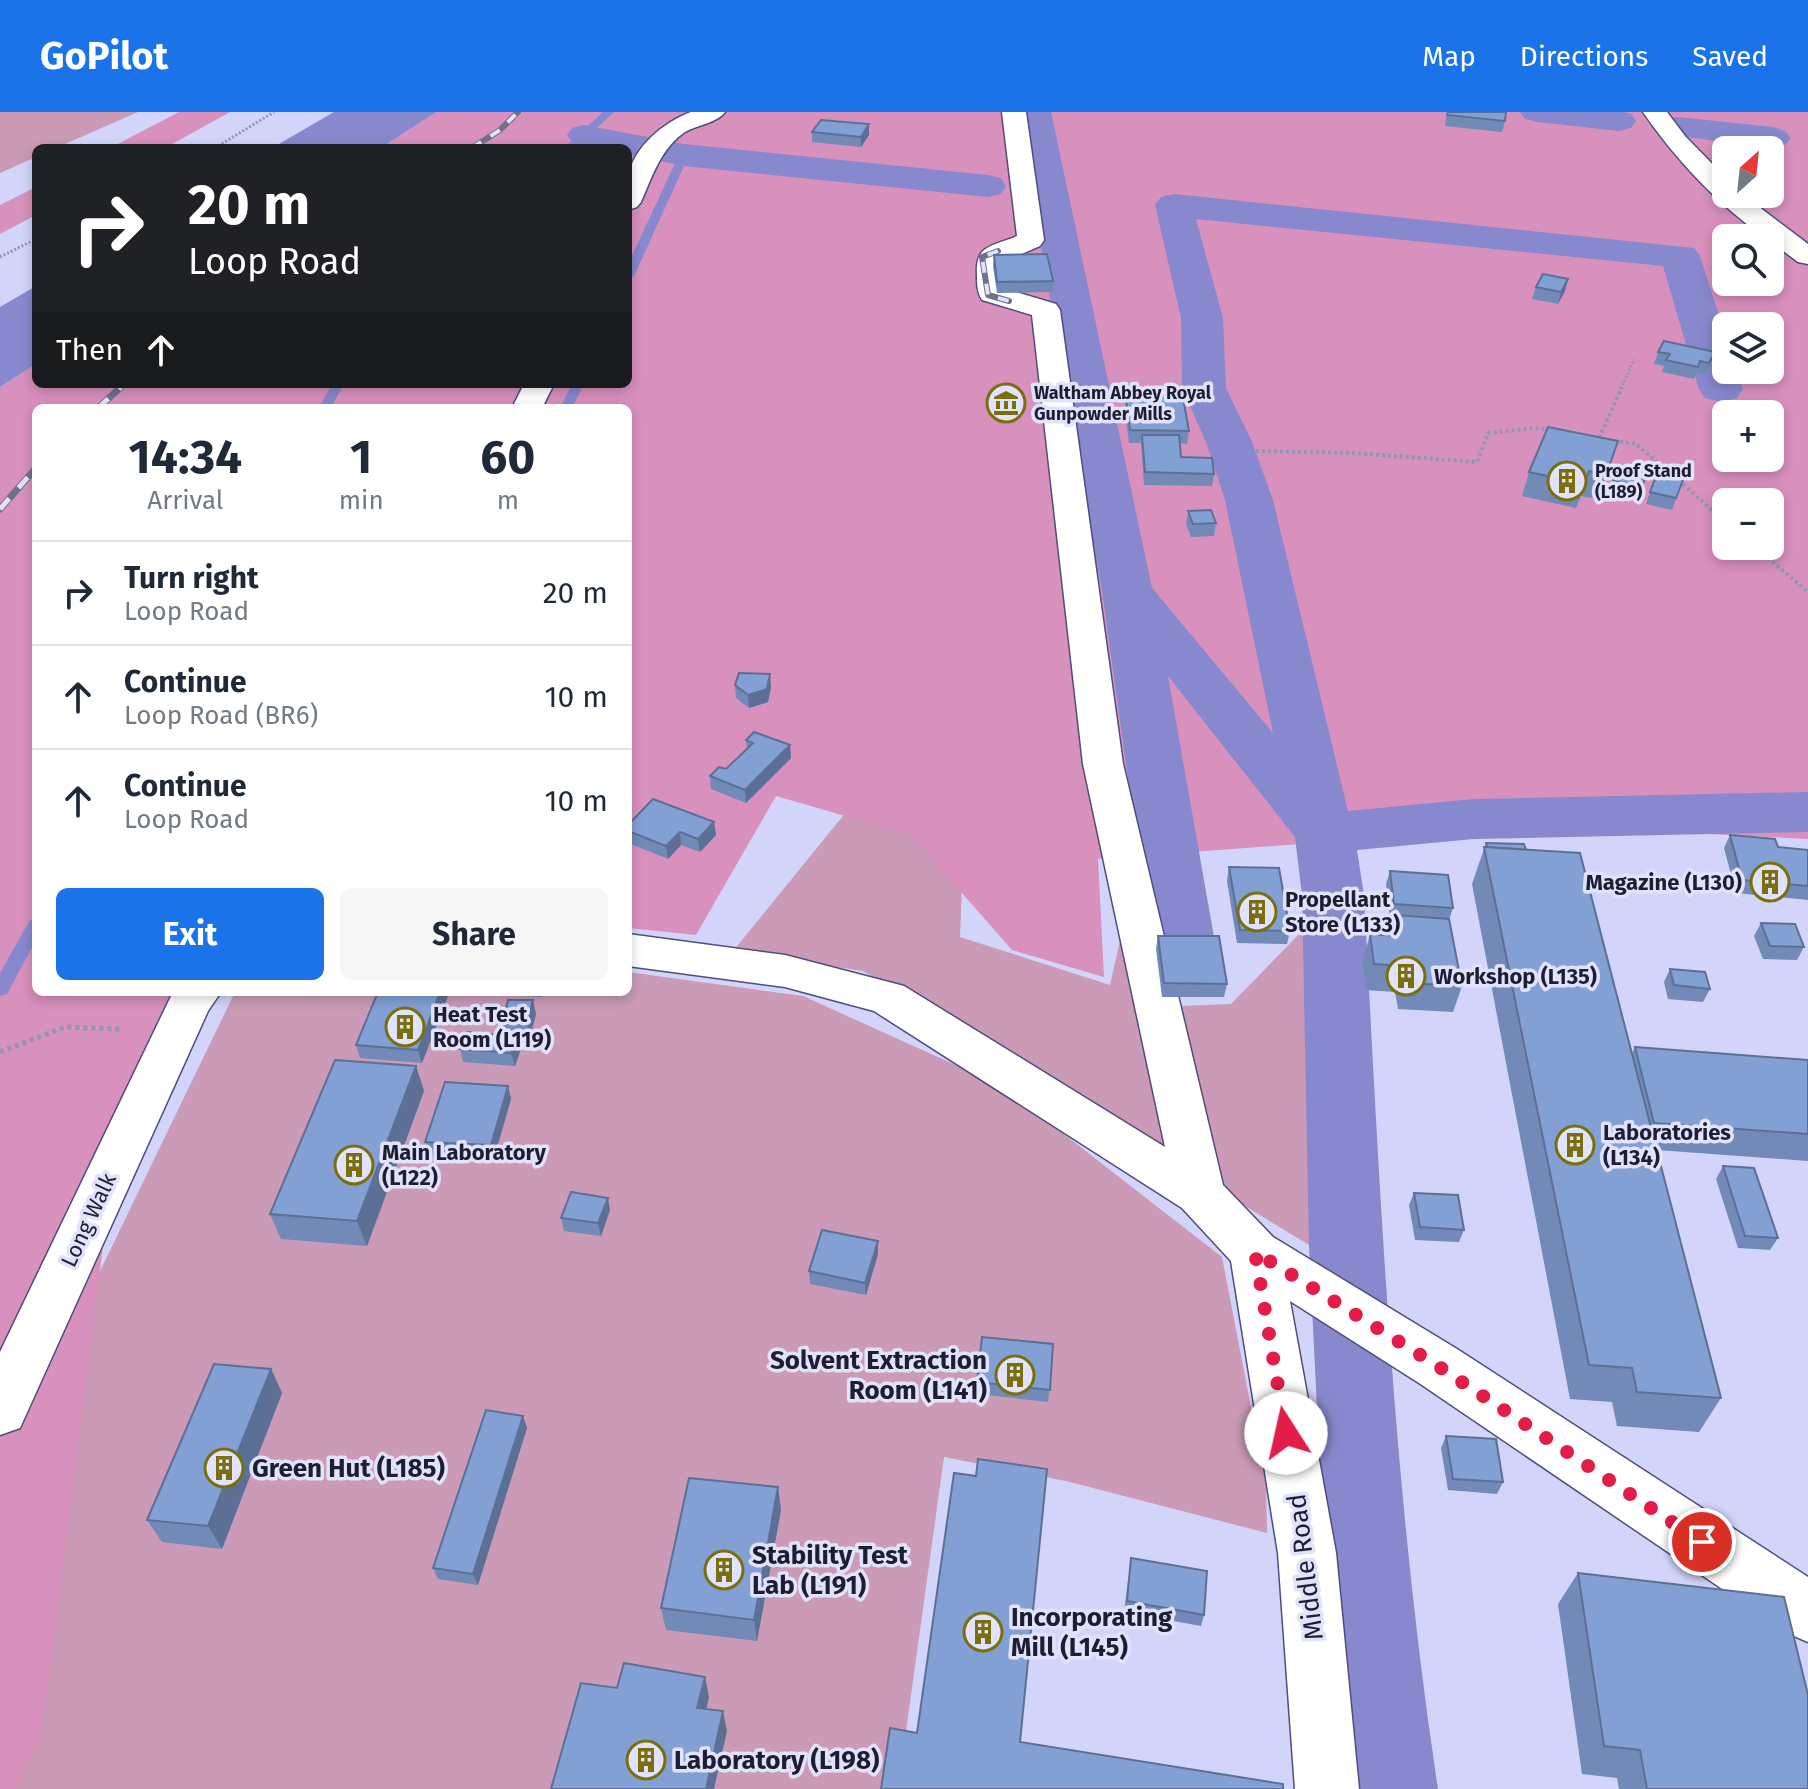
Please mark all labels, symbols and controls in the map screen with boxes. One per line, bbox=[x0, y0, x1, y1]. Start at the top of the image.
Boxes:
text: GoPilot bbox=[40, 33, 168, 79]
text: Map bbox=[1422, 40, 1476, 73]
text: Directions bbox=[1520, 40, 1648, 73]
text: Saved bbox=[1692, 40, 1768, 73]
north arrow bbox=[1712, 136, 1784, 208]
map controls bbox=[1712, 136, 1784, 560]
text: 20 m bbox=[188, 172, 310, 239]
icon: right bbox=[56, 176, 160, 280]
button: search bbox=[1712, 224, 1784, 296]
text: Loop Road bbox=[188, 240, 361, 284]
button: layers bbox=[1712, 312, 1784, 384]
icon: ahead bbox=[139, 328, 183, 372]
text: Then bbox=[56, 332, 123, 368]
museum icon: Waltham Abbey Royal Gunpowder Mills bbox=[985, 382, 1027, 424]
place label: Waltham Abbey Royal Gunpowder Mills bbox=[1034, 382, 1212, 425]
button: + bbox=[1712, 400, 1784, 472]
text: 14:34 bbox=[129, 428, 242, 486]
text: 1 bbox=[350, 428, 372, 486]
text: 60 bbox=[480, 428, 535, 486]
building icon: Proof Stand (L189) bbox=[1546, 460, 1588, 502]
place label: Proof Stand (L189) bbox=[1595, 460, 1692, 503]
text: Arrival bbox=[147, 485, 224, 516]
text: min bbox=[339, 485, 384, 516]
text: m bbox=[497, 485, 519, 516]
button: − bbox=[1712, 488, 1784, 560]
text: Turn right bbox=[124, 560, 259, 596]
icon: right bbox=[56, 571, 100, 615]
text: 20 m bbox=[543, 575, 608, 611]
text: Loop Road bbox=[124, 596, 249, 627]
text: Continue bbox=[124, 664, 247, 700]
icon: ahead bbox=[56, 675, 100, 719]
text: 10 m bbox=[545, 679, 608, 715]
text: Loop Road (BR6) bbox=[124, 700, 318, 731]
text: Continue bbox=[124, 768, 247, 804]
icon: ahead bbox=[56, 779, 100, 823]
text: 10 m bbox=[545, 783, 608, 819]
text: Loop Road bbox=[124, 804, 249, 835]
building icon: Magazine (L130) bbox=[1749, 861, 1791, 903]
place label: Magazine (L130) bbox=[1585, 869, 1742, 896]
place label: Propellant Store (L133) bbox=[1285, 886, 1400, 938]
button: Exit bbox=[56, 888, 324, 980]
button: Share bbox=[340, 888, 608, 980]
building icon: Propellant Store (L133) bbox=[1236, 891, 1278, 933]
building icon: Workshop (L135) bbox=[1385, 955, 1427, 997]
place label: Workshop (L135) bbox=[1434, 963, 1597, 990]
place label: Heat Test Room (L119) bbox=[433, 1001, 551, 1053]
building icon: Heat Test Room (L119) bbox=[384, 1006, 426, 1048]
place label: Laboratories (L134) bbox=[1603, 1119, 1731, 1171]
building icon: Laboratories (L134) bbox=[1554, 1124, 1596, 1166]
place label: Main Laboratory (L122) bbox=[382, 1139, 546, 1191]
building icon: Main Laboratory (L122) bbox=[333, 1144, 375, 1186]
street label: Long Walk bbox=[55, 1168, 122, 1271]
place label: Solvent Extraction Room (L141) bbox=[770, 1345, 987, 1406]
building icon: Solvent Extraction Room (L141) bbox=[994, 1354, 1036, 1396]
position arrow bbox=[1244, 1391, 1328, 1475]
building icon: Green Hut (L185) bbox=[203, 1447, 245, 1489]
place label: Green Hut (L185) bbox=[252, 1453, 445, 1484]
street label: Middle Road bbox=[1281, 1492, 1330, 1642]
pin bbox=[1668, 1508, 1736, 1576]
icon: arrive bbox=[1680, 1520, 1724, 1564]
place label: Stability Test Lab (L191) bbox=[752, 1540, 909, 1601]
building icon: Stability Test Lab (L191) bbox=[703, 1549, 745, 1591]
place label: Incorporating Mill (L145) bbox=[1011, 1602, 1173, 1663]
building icon: Incorporating Mill (L145) bbox=[962, 1611, 1004, 1653]
building icon: Laboratory (L198) bbox=[625, 1739, 667, 1781]
place label: Laboratory (L198) bbox=[674, 1745, 879, 1776]

